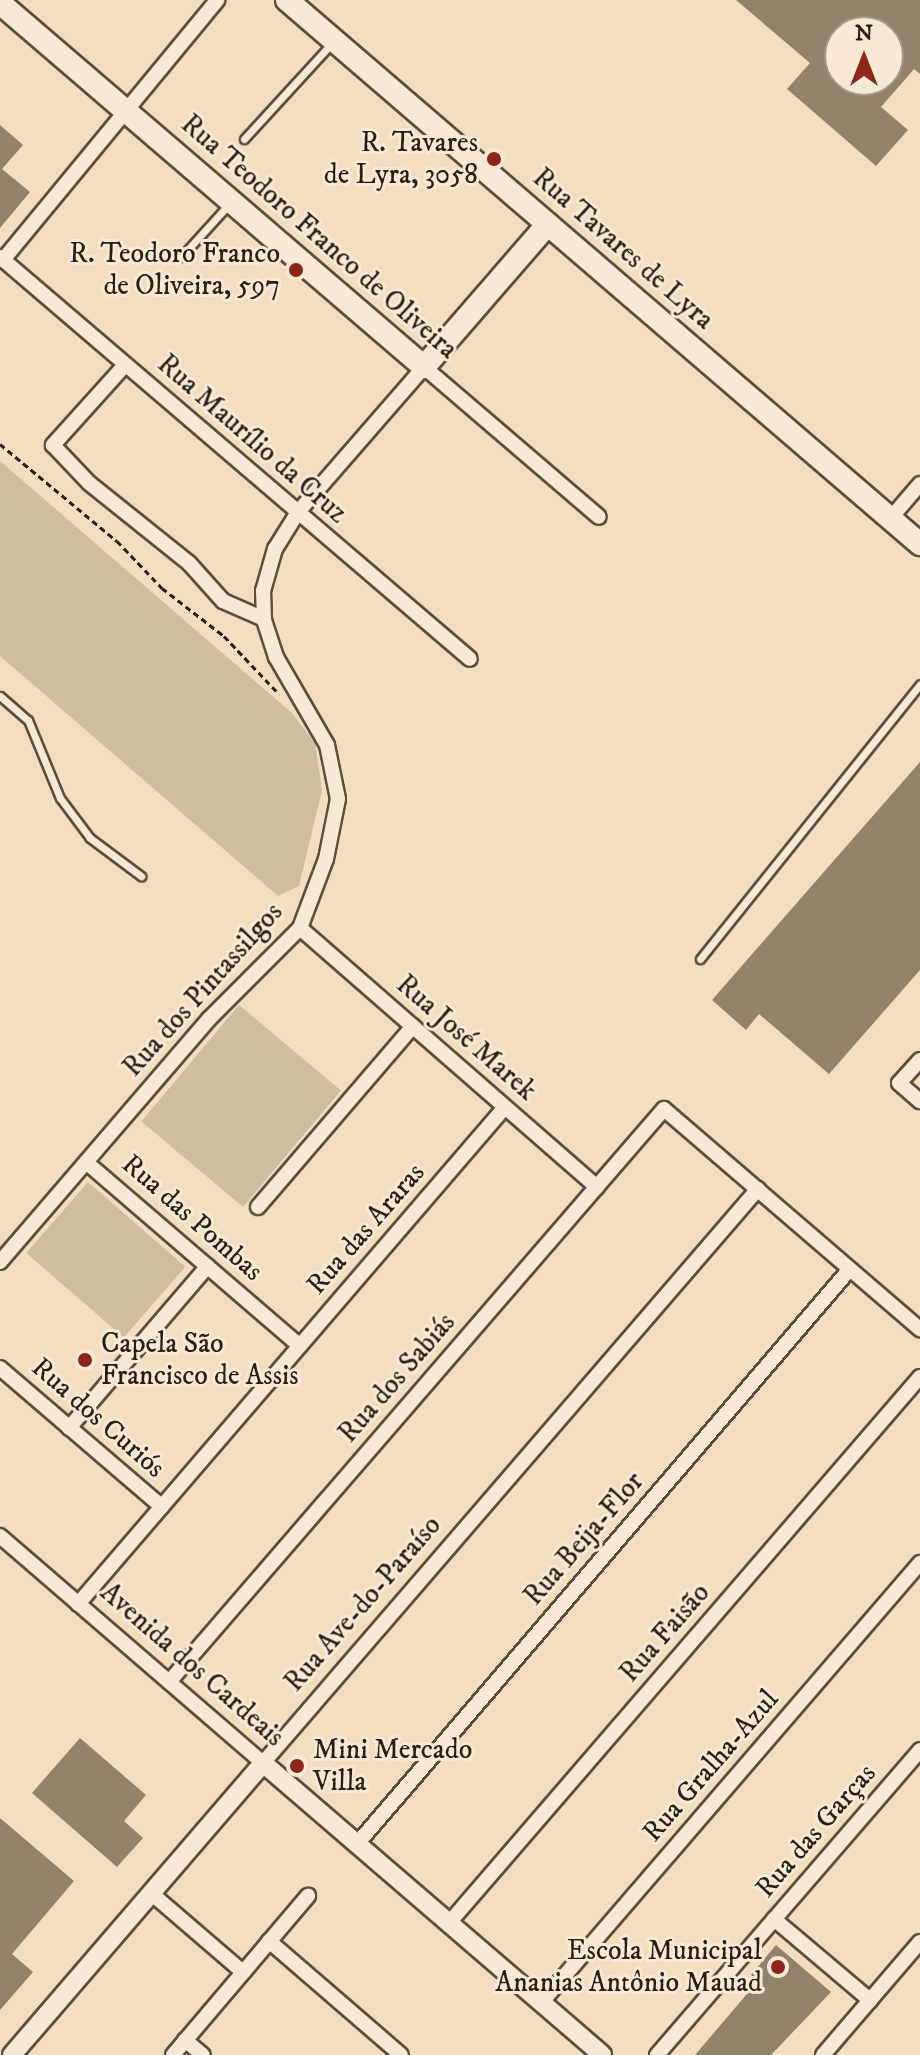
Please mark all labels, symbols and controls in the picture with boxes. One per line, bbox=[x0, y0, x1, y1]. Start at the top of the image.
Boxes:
north arrow bbox=[824, 16, 904, 96]
text: N bbox=[855, 20, 873, 47]
street label: Rua Teodoro Franco de Oliveira bbox=[174, 108, 464, 366]
place label: R. Tavares de Lyra, 3058 bbox=[324, 126, 478, 192]
marker: R. Tavares de Lyra, 3058 bbox=[485, 150, 503, 168]
street label: Rua Tavares de Lyra bbox=[526, 161, 720, 337]
place label: R. Teodoro Franco de Oliveira, 597 bbox=[69, 237, 280, 303]
marker: R. Teodoro Franco de Oliveira, 597 bbox=[287, 261, 305, 279]
street label: Rua Maurílio da Cruz bbox=[150, 347, 354, 531]
street label: Rua dos Pintassilgos bbox=[116, 896, 290, 1084]
street label: Rua José Marek bbox=[389, 968, 543, 1108]
street label: Rua das Pombas bbox=[115, 1148, 269, 1288]
street label: Rua das Araras bbox=[300, 1156, 432, 1302]
street label: Rua dos Sabiás bbox=[331, 1306, 463, 1450]
place label: Capela São Francisco de Assis bbox=[101, 1327, 299, 1393]
street label: Rua dos Curiós bbox=[24, 1351, 172, 1485]
marker: Capela São Francisco de Assis bbox=[76, 1351, 94, 1369]
street label: Rua Beija-Flor bbox=[517, 1465, 651, 1613]
street label: Rua Ave-do-Paraíso bbox=[277, 1509, 449, 1699]
street label: Avenida dos Cardeais bbox=[93, 1576, 291, 1754]
street label: Rua Faisão bbox=[613, 1577, 717, 1689]
street label: Rua Gralha-Azul bbox=[636, 1683, 786, 1849]
place label: Mini Mercado Villa bbox=[313, 1733, 472, 1799]
marker: Mini Mercado Villa bbox=[288, 1757, 306, 1775]
street label: Rua das Garças bbox=[749, 1757, 883, 1905]
place label: Escola Municipal Ananias Antônio Mauad bbox=[495, 1934, 762, 2000]
marker: Escola Municipal Ananias Antônio Mauad bbox=[769, 1958, 787, 1976]

